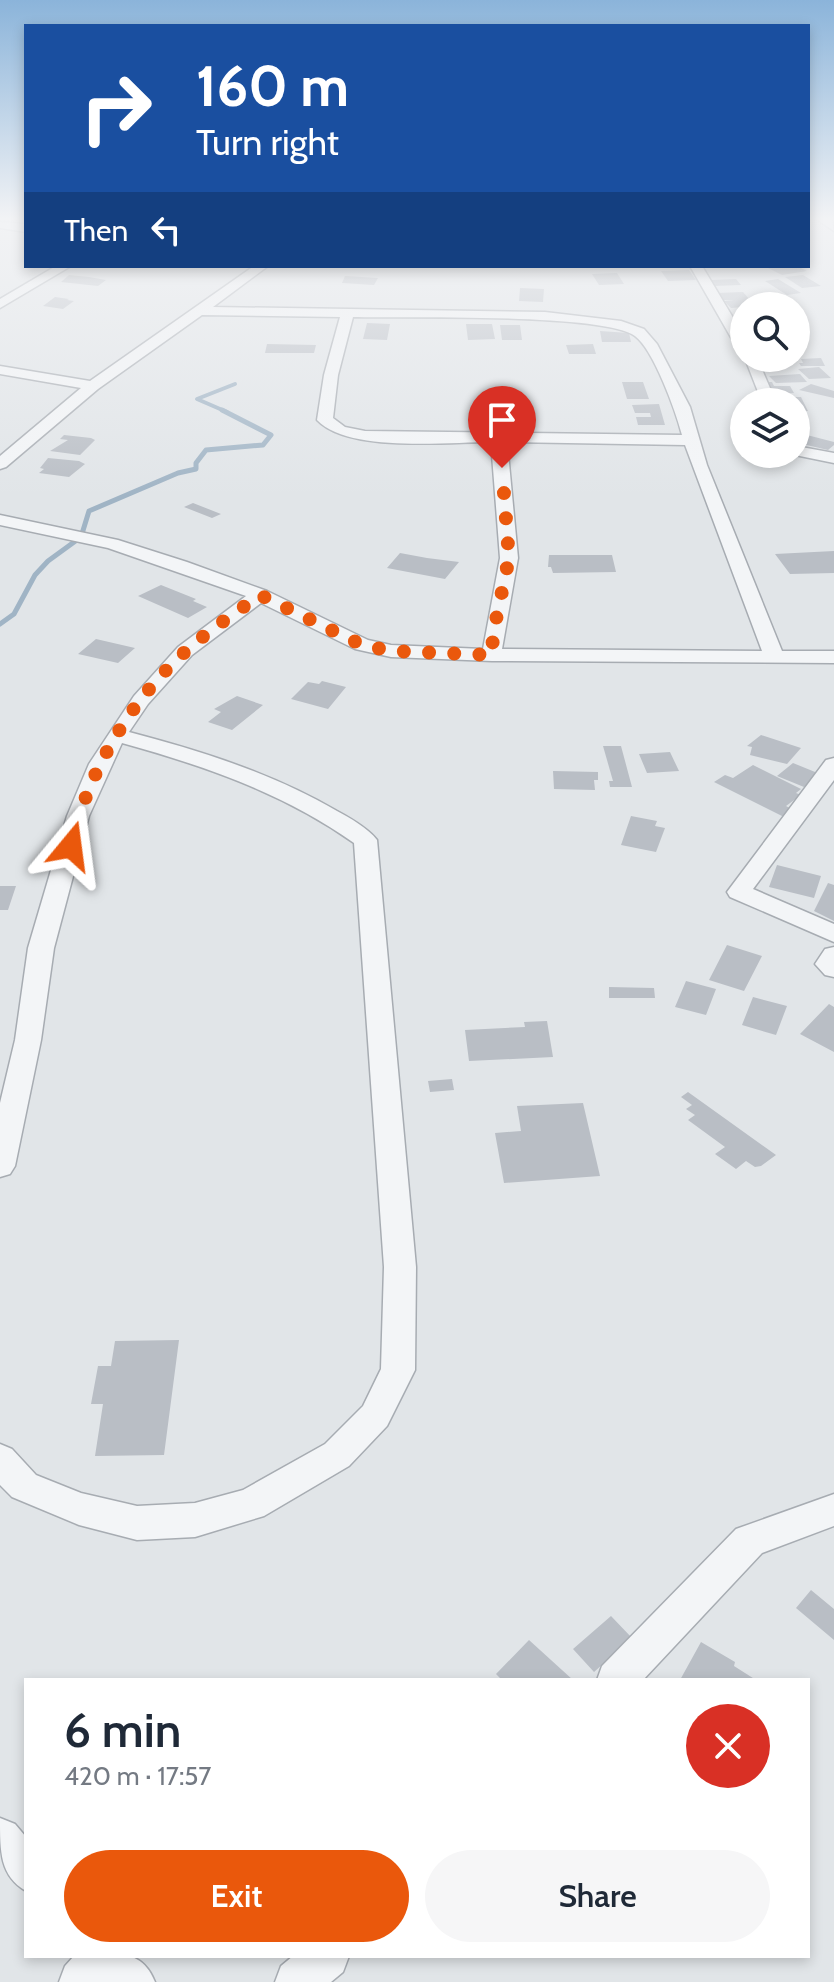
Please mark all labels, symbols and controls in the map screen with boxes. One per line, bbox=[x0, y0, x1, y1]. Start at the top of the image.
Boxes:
text: 160 m bbox=[196, 52, 349, 120]
icon: right bbox=[64, 56, 168, 160]
text: Turn right bbox=[196, 120, 339, 164]
icon: left bbox=[144, 208, 188, 252]
text: Then bbox=[64, 212, 128, 249]
map controls bbox=[730, 292, 810, 468]
button: search bbox=[730, 292, 810, 372]
pin bbox=[468, 386, 536, 468]
button: layers bbox=[730, 388, 810, 468]
icon: arrive bbox=[480, 398, 524, 442]
position arrow bbox=[29, 804, 113, 888]
text: 6 min bbox=[64, 1701, 181, 1759]
button: close bbox=[686, 1704, 770, 1788]
text: 420 m · 17:57 bbox=[64, 1760, 211, 1792]
button: Exit bbox=[64, 1850, 409, 1942]
button: Share bbox=[425, 1850, 770, 1942]

